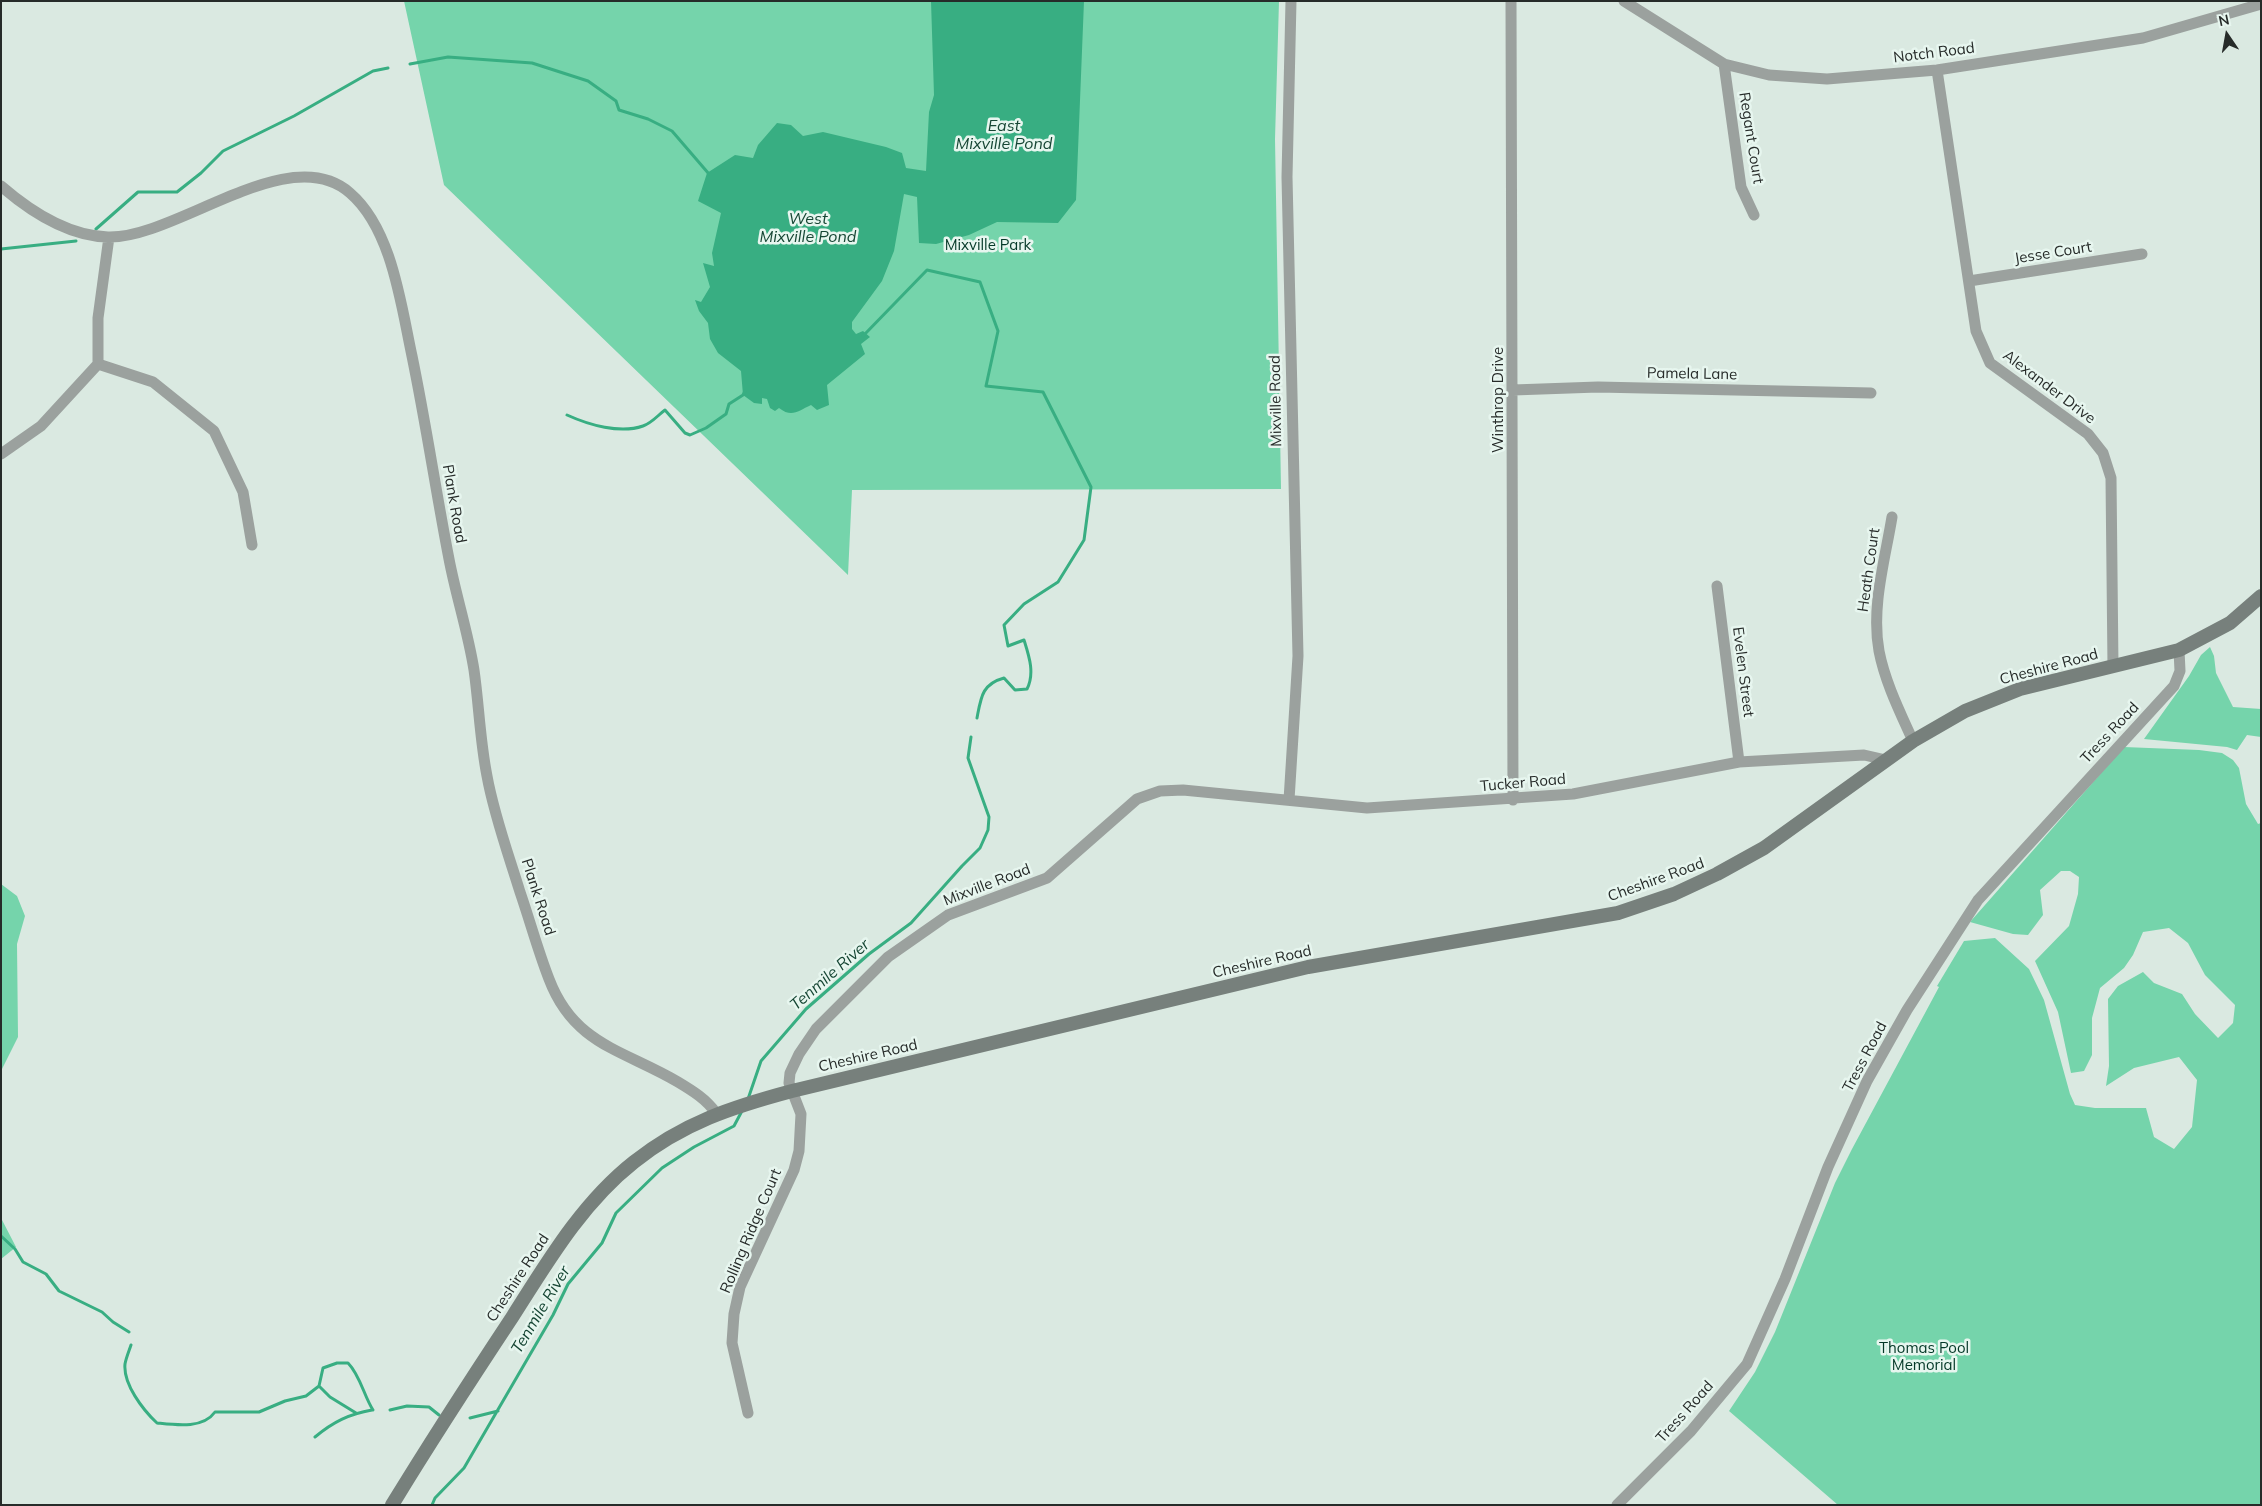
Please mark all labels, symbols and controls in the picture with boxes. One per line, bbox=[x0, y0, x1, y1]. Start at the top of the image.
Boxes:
north arrow bbox=[2202, 10, 2252, 60]
text: N bbox=[2217, 10, 2231, 30]
street label: Notch Road bbox=[1892, 39, 1976, 67]
street label: Regant Court bbox=[1735, 91, 1767, 185]
water label: East Mixville Pond bbox=[956, 116, 1052, 154]
water label: West Mixville Pond bbox=[760, 209, 856, 247]
park label: Mixville Park bbox=[945, 236, 1031, 254]
street label: Jesse Court bbox=[2013, 238, 2093, 268]
street label: Alexander Drive bbox=[1999, 346, 2099, 428]
street label: Winthrop Drive bbox=[1489, 347, 1507, 453]
street label: Mixville Road bbox=[1266, 355, 1286, 447]
street label: Pamela Lane bbox=[1647, 364, 1737, 384]
street label: Plank Road bbox=[438, 463, 470, 545]
street label: Heath Court bbox=[1854, 527, 1884, 613]
street label: Evelen Street bbox=[1729, 626, 1757, 718]
street label: Cheshire Road bbox=[1998, 645, 2100, 689]
street label: Tress Road bbox=[2077, 699, 2143, 767]
street label: Tucker Road bbox=[1479, 770, 1567, 796]
street label: Cheshire Road bbox=[1605, 854, 1707, 906]
street label: Plank Road bbox=[517, 856, 559, 938]
street label: Mixville Road bbox=[941, 860, 1033, 910]
water label: Tenmile River bbox=[786, 935, 874, 1015]
street label: Cheshire Road bbox=[1211, 942, 1313, 982]
street label: Tress Road bbox=[1839, 1019, 1891, 1095]
street label: Cheshire Road bbox=[817, 1036, 919, 1076]
street label: Rolling Ridge Court bbox=[717, 1166, 785, 1296]
street label: Cheshire Road bbox=[483, 1231, 553, 1325]
water label: Tenmile River bbox=[507, 1263, 575, 1357]
park label: Thomas Pool Memorial bbox=[1879, 1339, 1969, 1374]
street label: Tress Road bbox=[1653, 1377, 1717, 1447]

